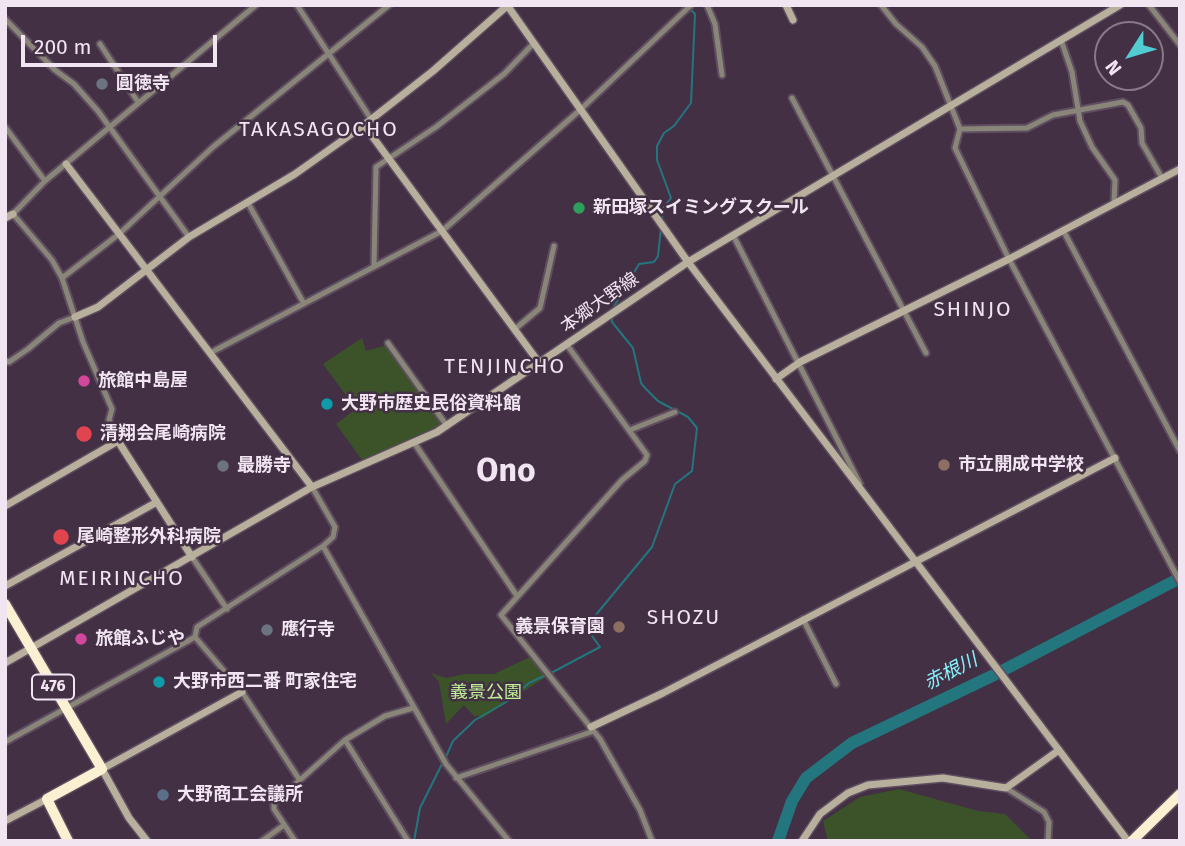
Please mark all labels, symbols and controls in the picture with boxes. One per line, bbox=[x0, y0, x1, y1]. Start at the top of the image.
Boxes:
scale bar bbox=[24, 21, 220, 65]
north arrow bbox=[1094, 21, 1164, 91]
text: 200 m bbox=[34, 34, 91, 60]
text: N bbox=[1100, 56, 1126, 80]
place label: 圓徳寺 bbox=[116, 73, 170, 95]
marker: 圓徳寺 bbox=[94, 76, 110, 92]
district label: TAKASAGOCHO bbox=[240, 117, 398, 143]
place label: 新田塚スイミングスクール bbox=[593, 197, 809, 219]
marker: 新田塚スイミングスクール bbox=[571, 200, 587, 216]
street label: 本郷大野線 bbox=[557, 268, 643, 338]
district label: SHINJO bbox=[934, 297, 1012, 323]
district label: TENJINCHO bbox=[445, 354, 565, 380]
place label: 旅館中島屋 bbox=[98, 370, 188, 392]
marker: 旅館中島屋 bbox=[76, 373, 92, 389]
place label: 大野市歴史民俗資料館 bbox=[341, 393, 521, 415]
marker: 大野市歴史民俗資料館 bbox=[319, 396, 335, 412]
place label: 清翔会尾崎病院 bbox=[100, 423, 226, 445]
marker: 清翔会尾崎病院 bbox=[74, 424, 94, 444]
district label: Ono bbox=[476, 453, 536, 491]
place label: 市立開成中学校 bbox=[958, 454, 1084, 476]
place label: 最勝寺 bbox=[237, 455, 291, 477]
marker: 市立開成中学校 bbox=[936, 457, 952, 473]
marker: 最勝寺 bbox=[215, 458, 231, 474]
place label: 尾崎整形外科病院 bbox=[77, 526, 221, 548]
marker: 尾崎整形外科病院 bbox=[51, 527, 71, 547]
district label: MEIRINCHO bbox=[60, 566, 184, 592]
district label: SHOZU bbox=[647, 605, 721, 631]
place label: 義景保育園 bbox=[515, 616, 605, 638]
place label: 應行寺 bbox=[281, 619, 335, 641]
marker: 義景保育園 bbox=[611, 619, 627, 635]
marker: 應行寺 bbox=[259, 622, 275, 638]
place label: 旅館ふじや bbox=[95, 628, 185, 650]
marker: 旅館ふじや bbox=[73, 631, 89, 647]
water label: 赤根川 bbox=[920, 649, 982, 695]
place label: 大野市西二番 町家住宅 bbox=[173, 671, 357, 693]
road number: 476 bbox=[32, 674, 74, 700]
marker: 大野市西二番 町家住宅 bbox=[151, 674, 167, 690]
park label: 義景公園 bbox=[450, 682, 522, 704]
place label: 大野商工会議所 bbox=[177, 784, 303, 806]
marker: 大野商工会議所 bbox=[155, 787, 171, 803]

